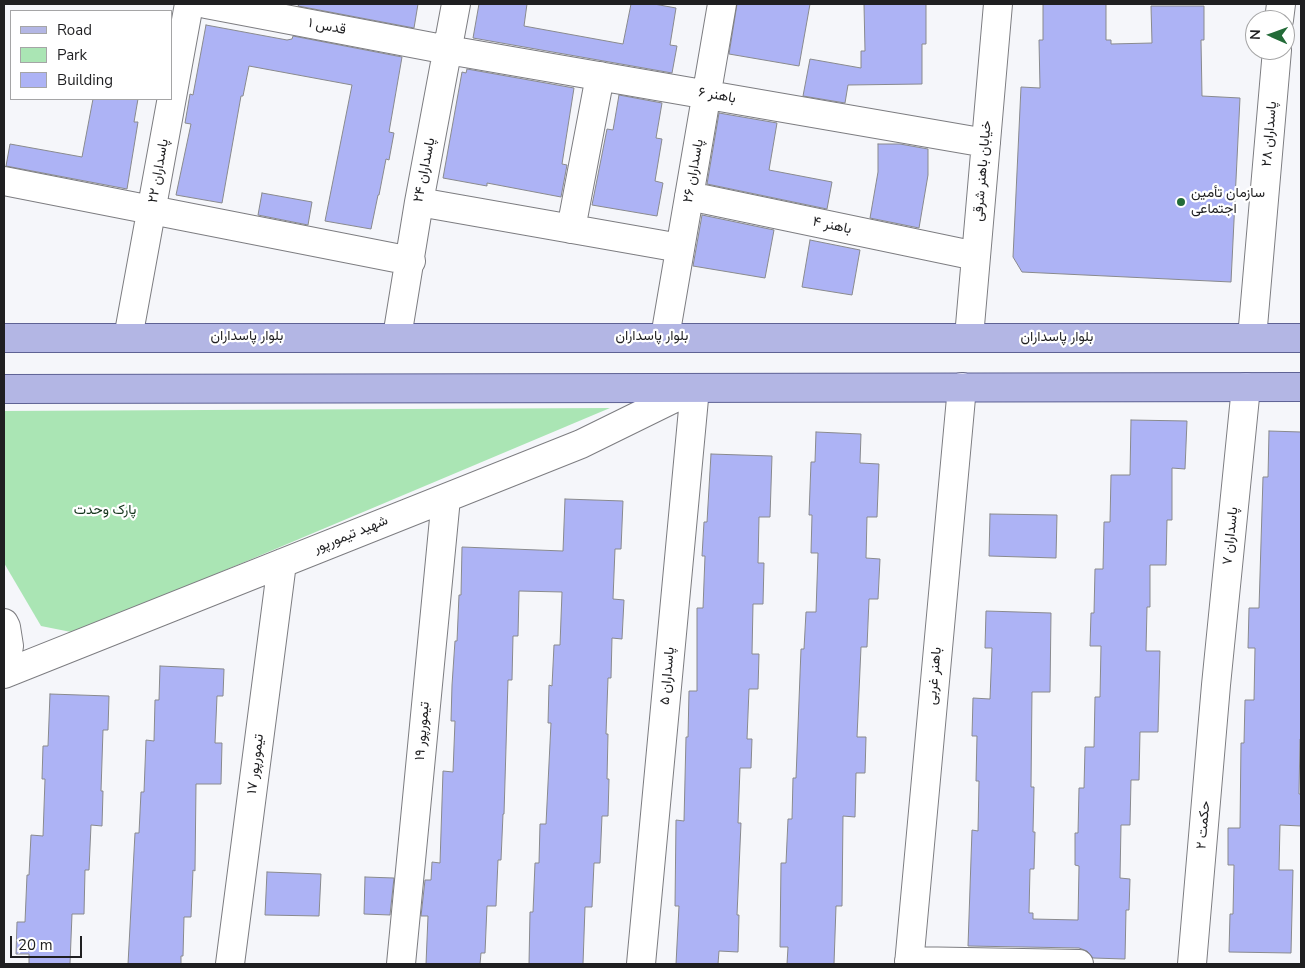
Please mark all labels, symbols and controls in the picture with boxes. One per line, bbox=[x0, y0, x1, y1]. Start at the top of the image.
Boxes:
legend bbox=[10, 10, 172, 100]
north arrow bbox=[1245, 10, 1295, 60]
street label: قدس ۱ bbox=[307, 15, 347, 39]
text: Road bbox=[57, 20, 92, 40]
text: N bbox=[1246, 29, 1265, 40]
text: Park bbox=[57, 45, 87, 65]
text: Building bbox=[57, 70, 113, 90]
street label: باهنر ۶ bbox=[697, 84, 737, 108]
street label: پاسداران ۲۸ bbox=[1259, 101, 1281, 167]
street label: خیابان باهنر شرقی bbox=[970, 120, 996, 222]
street label: پاسداران ۲۴ bbox=[411, 136, 439, 204]
street label: پاسداران ۲۲ bbox=[145, 138, 173, 204]
street label: پاسداران ۲۶ bbox=[680, 138, 708, 204]
place label: سازمان تأمین اجتماعی bbox=[1191, 186, 1265, 218]
marker: سازمان تأمین اجتماعی bbox=[1175, 196, 1187, 208]
street label: باهنر ۴ bbox=[811, 214, 853, 238]
street label: بلوار پاسداران bbox=[211, 329, 283, 345]
street label: بلوار پاسداران bbox=[616, 329, 688, 345]
street label: بلوار پاسداران bbox=[1021, 330, 1093, 346]
park label: پارک وحدت bbox=[74, 503, 136, 519]
street label: پاسداران ۷ bbox=[1220, 506, 1242, 566]
street label: شهید تیمورپور bbox=[311, 512, 391, 558]
street label: پاسداران ۵ bbox=[657, 646, 679, 706]
street label: باهنر غربی bbox=[924, 646, 946, 706]
street label: تیمورپور ۱۹ bbox=[412, 701, 434, 761]
street label: تیمورپور ۱۷ bbox=[244, 733, 268, 795]
street label: حکمت ۲ bbox=[1194, 800, 1214, 850]
scale bar bbox=[12, 926, 85, 958]
text: 20 m bbox=[18, 935, 53, 955]

